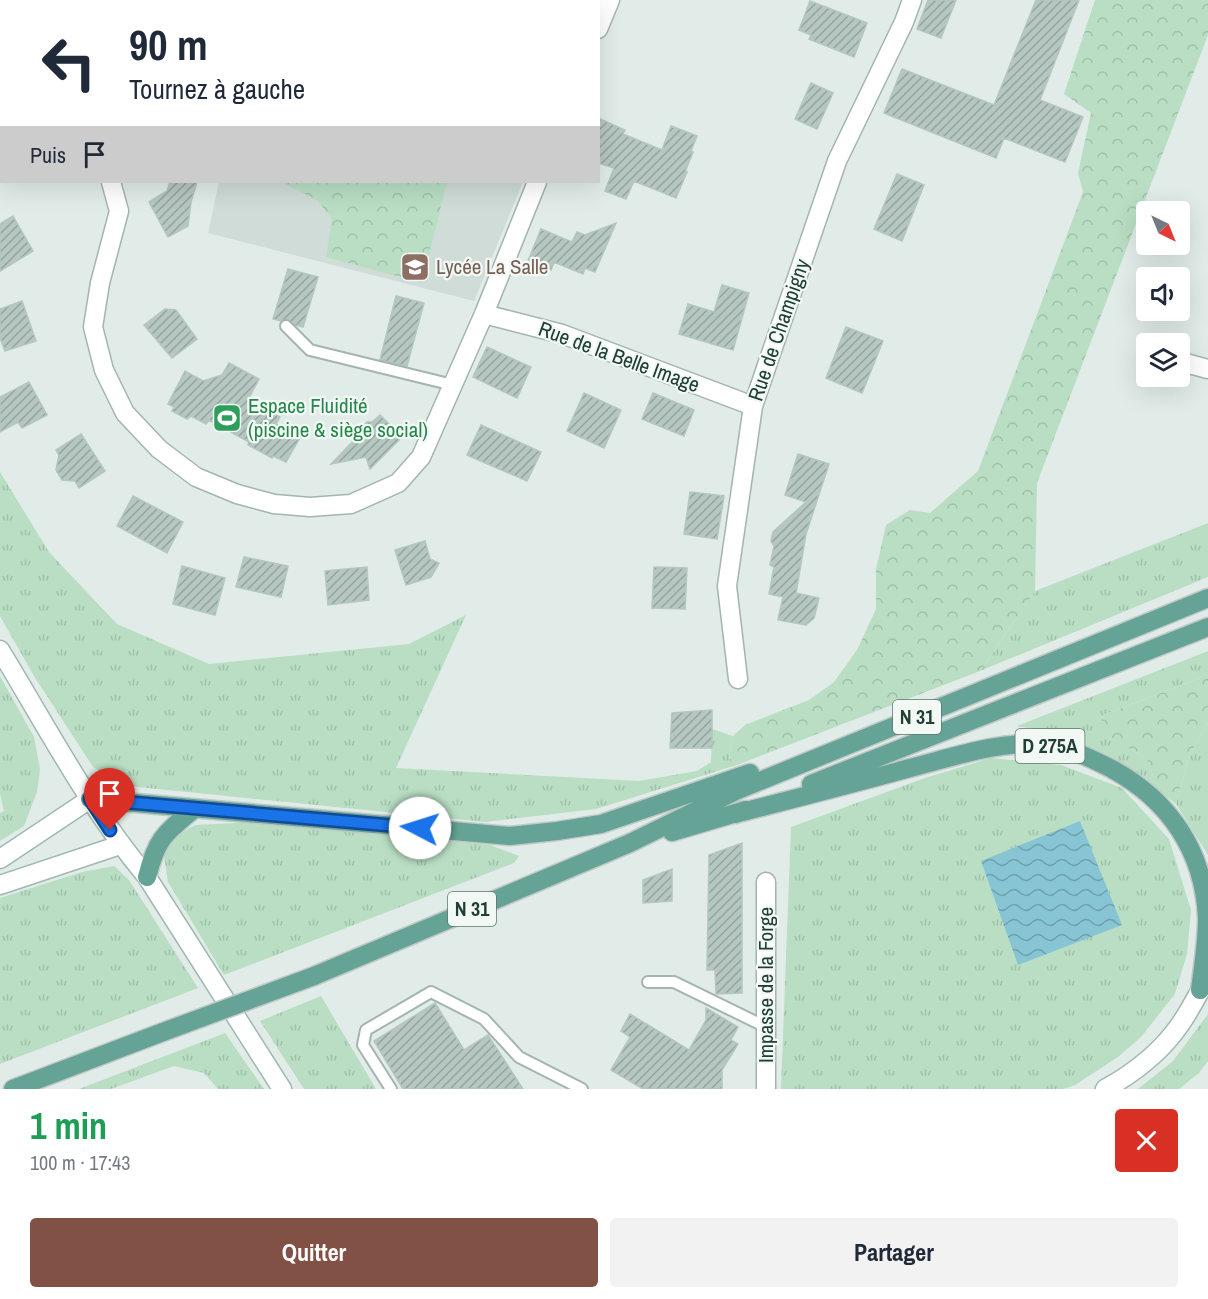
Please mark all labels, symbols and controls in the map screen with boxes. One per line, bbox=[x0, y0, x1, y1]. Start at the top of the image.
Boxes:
text: 90 m bbox=[129, 17, 208, 73]
icon: left bbox=[30, 24, 108, 102]
text: Tournez à gauche bbox=[129, 71, 305, 107]
icon: arrive bbox=[78, 138, 111, 171]
text: Puis bbox=[30, 140, 66, 170]
north arrow bbox=[1136, 201, 1190, 255]
map controls bbox=[1136, 201, 1190, 387]
school or university icon: Lycée La Salle bbox=[399, 251, 431, 283]
place label: Lycée La Salle bbox=[436, 252, 548, 281]
street label: Rue de Champigny bbox=[741, 255, 817, 405]
button: sound bbox=[1136, 267, 1190, 321]
street label: Rue de la Belle Image bbox=[535, 314, 704, 399]
button: layers bbox=[1136, 333, 1190, 387]
place label: Espace Fluidité (piscine & siège social) bbox=[248, 391, 428, 444]
sports icon: Espace Fluidité (piscine & siège social) bbox=[211, 402, 243, 434]
road number: N 31 bbox=[893, 700, 941, 734]
road number: D 275A bbox=[1016, 729, 1084, 763]
pin bbox=[84, 768, 135, 830]
icon: arrive bbox=[93, 777, 126, 810]
position arrow bbox=[388, 796, 452, 860]
road number: N 31 bbox=[448, 892, 496, 926]
street label: Impasse de la Forge bbox=[751, 907, 780, 1063]
text: 1 min bbox=[30, 1102, 107, 1150]
button: close bbox=[1115, 1109, 1178, 1172]
text: 100 m · 17:43 bbox=[30, 1149, 130, 1176]
button: Quitter bbox=[30, 1218, 598, 1287]
button: Partager bbox=[610, 1218, 1178, 1287]

